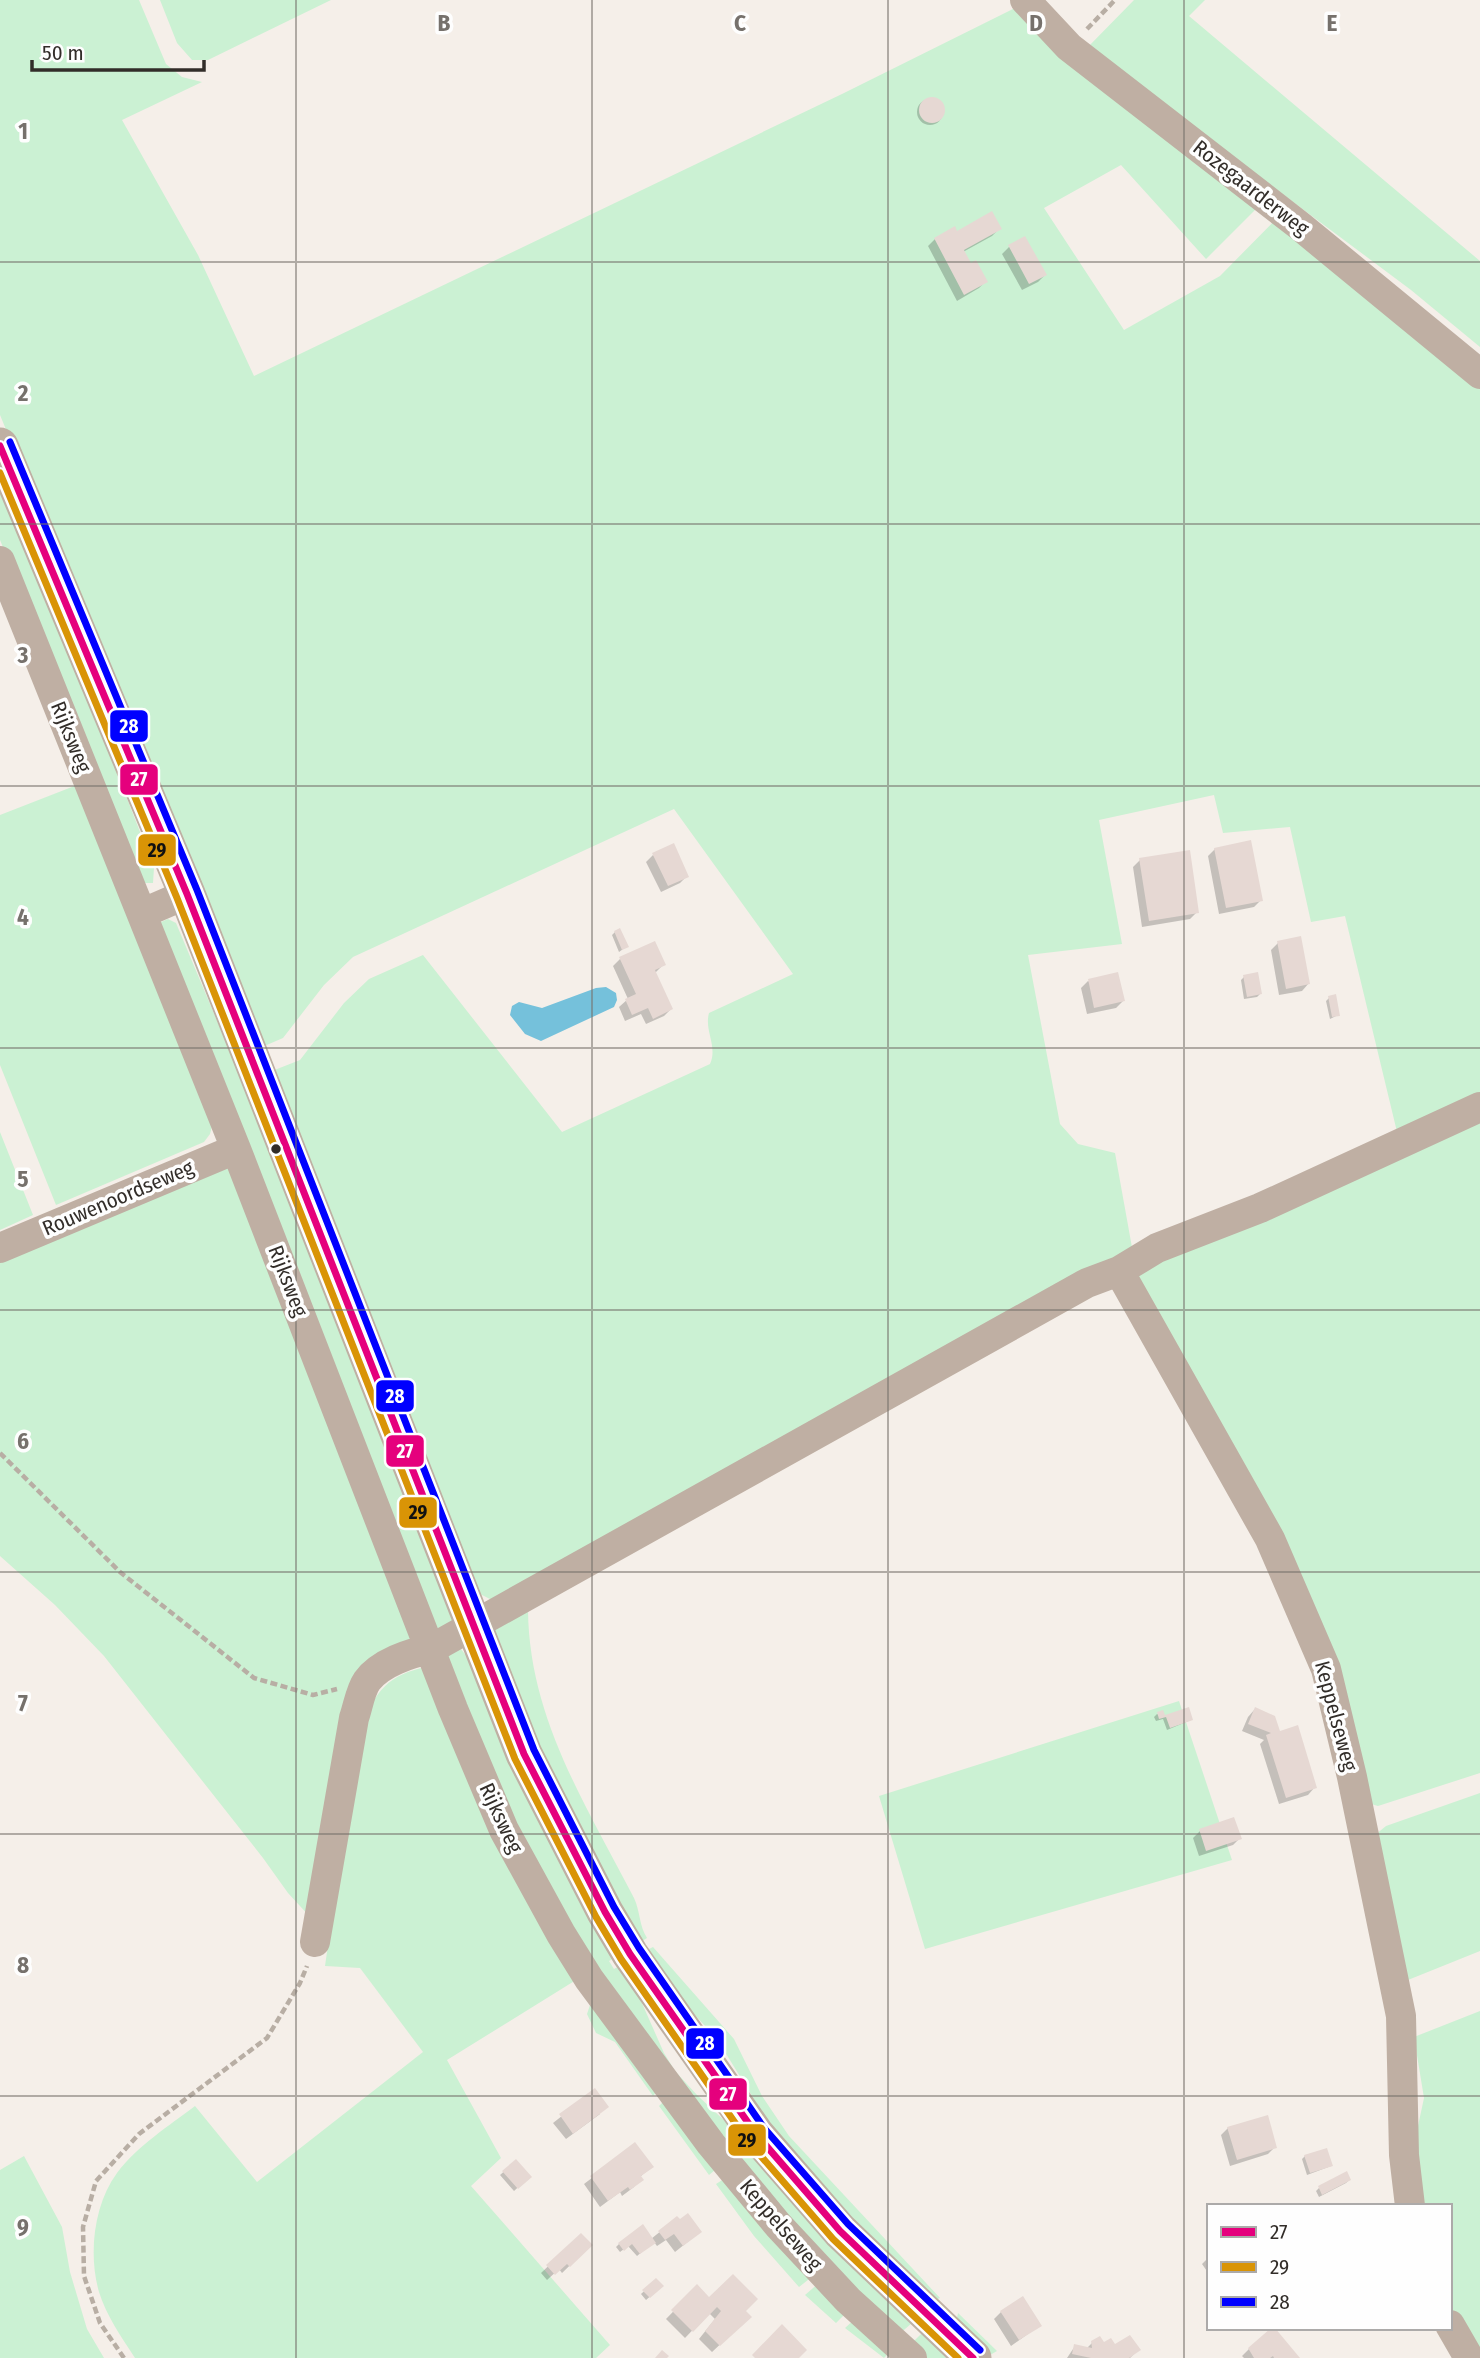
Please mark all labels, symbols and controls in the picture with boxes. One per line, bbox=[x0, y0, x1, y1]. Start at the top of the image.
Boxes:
text: B bbox=[438, 9, 451, 37]
text: C bbox=[734, 9, 746, 37]
text: D bbox=[1029, 9, 1043, 37]
text: E bbox=[1327, 9, 1338, 37]
scale bar bbox=[32, 28, 203, 72]
text: 50 m bbox=[42, 40, 84, 66]
text: 1 bbox=[18, 117, 28, 145]
street label: Rozegaarderweg bbox=[1188, 135, 1314, 241]
text: 2 bbox=[17, 379, 29, 407]
text: 3 bbox=[17, 641, 29, 669]
street label: Rijksweg bbox=[45, 698, 97, 777]
line badge: 28 bbox=[109, 709, 149, 743]
text: 28 bbox=[119, 715, 138, 738]
line badge: 27 bbox=[119, 763, 159, 796]
text: 27 bbox=[130, 768, 147, 791]
line badge: 29 bbox=[137, 833, 177, 867]
text: 29 bbox=[147, 839, 166, 862]
text: 4 bbox=[17, 903, 29, 931]
unlabelled marker bbox=[269, 1142, 283, 1156]
street label: Rouwenoordseweg bbox=[38, 1154, 198, 1242]
text: 5 bbox=[17, 1165, 29, 1193]
street label: Rijksweg bbox=[263, 1242, 314, 1321]
line badge: 28 bbox=[375, 1379, 415, 1413]
text: 28 bbox=[385, 1385, 404, 1408]
text: 6 bbox=[17, 1427, 29, 1455]
line badge: 27 bbox=[385, 1434, 425, 1468]
text: 27 bbox=[396, 1440, 413, 1463]
line badge: 29 bbox=[398, 1496, 438, 1529]
text: 29 bbox=[408, 1501, 427, 1524]
street label: Keppelseweg bbox=[1309, 1658, 1363, 1774]
text: 7 bbox=[18, 1689, 28, 1717]
street label: Rijksweg bbox=[473, 1779, 529, 1857]
text: 8 bbox=[17, 1951, 29, 1979]
line badge: 28 bbox=[685, 2027, 725, 2060]
text: 28 bbox=[695, 2032, 714, 2055]
line badge: 27 bbox=[708, 2077, 748, 2111]
text: 27 bbox=[719, 2083, 736, 2106]
line badge: 29 bbox=[727, 2123, 767, 2157]
text: 29 bbox=[737, 2129, 756, 2152]
street label: Keppelseweg bbox=[734, 2174, 828, 2276]
legend bbox=[1207, 2204, 1452, 2330]
text: 9 bbox=[17, 2213, 29, 2241]
text: 27 bbox=[1270, 2219, 1288, 2245]
text: 29 bbox=[1270, 2254, 1289, 2280]
text: 28 bbox=[1270, 2289, 1290, 2315]

